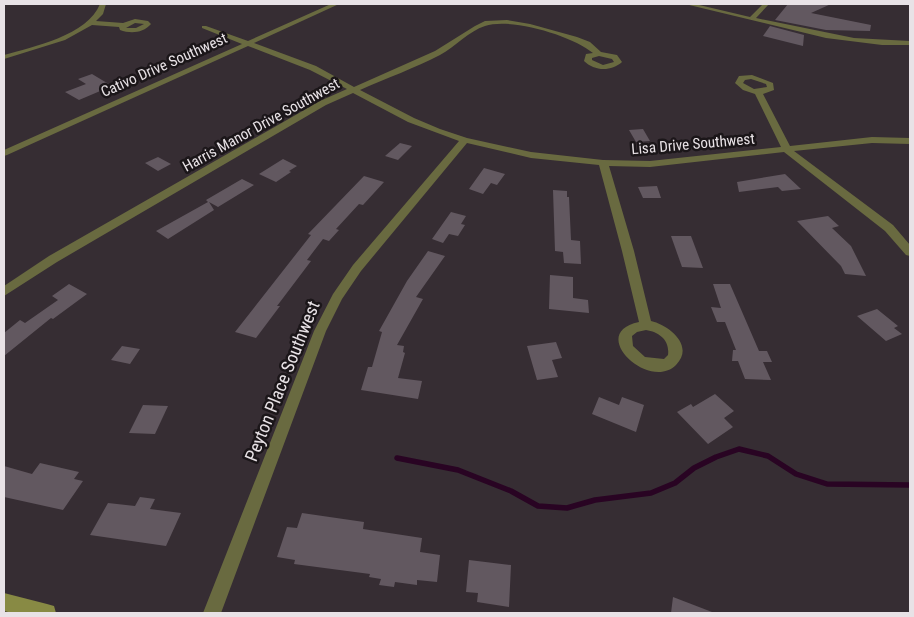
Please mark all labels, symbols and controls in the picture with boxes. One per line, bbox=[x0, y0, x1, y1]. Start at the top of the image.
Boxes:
street label: Cativo Drive Southwest bbox=[98, 29, 230, 101]
street label: Harris Manor Drive Southwest bbox=[180, 74, 342, 176]
street label: Lisa Drive Southwest bbox=[631, 130, 755, 158]
street label: Peyton Place Southwest bbox=[240, 298, 324, 464]

